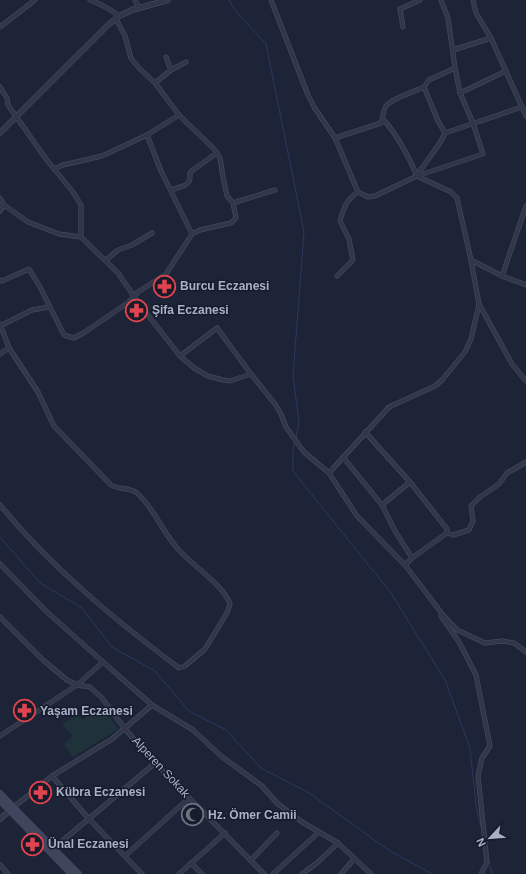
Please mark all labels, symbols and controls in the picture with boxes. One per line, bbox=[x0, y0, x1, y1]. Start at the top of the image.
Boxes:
pharmacy icon: Burcu Eczanesi bbox=[151, 273, 177, 299]
place label: Burcu Eczanesi bbox=[180, 279, 269, 293]
pharmacy icon: Şifa Eczanesi bbox=[123, 297, 149, 323]
place label: Şifa Eczanesi bbox=[152, 303, 229, 317]
pharmacy icon: Yaşam Eczanesi bbox=[11, 698, 37, 724]
place label: Yaşam Eczanesi bbox=[40, 704, 133, 718]
street label: Alperen Sokak bbox=[129, 734, 193, 801]
pharmacy icon: Kübra Eczanesi bbox=[28, 779, 54, 805]
place label: Kübra Eczanesi bbox=[56, 785, 145, 799]
mosque icon: Hz. Ömer Camii bbox=[180, 802, 206, 828]
place label: Hz. Ömer Camii bbox=[208, 807, 297, 822]
north arrow bbox=[470, 818, 510, 858]
pharmacy icon: Ünal Eczanesi bbox=[19, 831, 45, 857]
place label: Ünal Eczanesi bbox=[48, 836, 129, 851]
text: N bbox=[474, 836, 488, 849]

